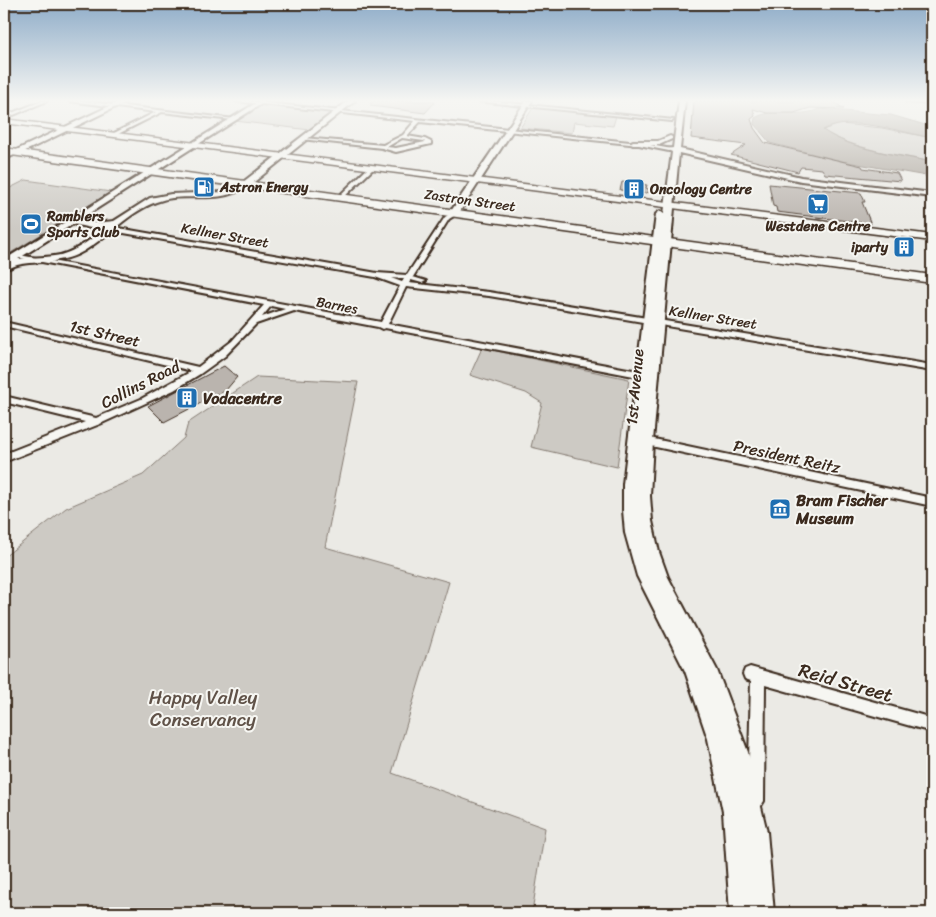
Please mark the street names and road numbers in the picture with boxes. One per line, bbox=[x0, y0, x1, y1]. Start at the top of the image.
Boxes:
street label: Zastron Street bbox=[423, 182, 517, 219]
street label: Kellner Street bbox=[179, 215, 271, 255]
street label: Barnes bbox=[314, 289, 360, 322]
street label: Kellner Street bbox=[667, 298, 759, 337]
street label: 1st Street bbox=[67, 311, 143, 356]
street label: 1st Avenue bbox=[617, 347, 652, 426]
street label: Collins Road bbox=[95, 351, 186, 417]
street label: President Reitz bbox=[731, 431, 843, 482]
street label: Reid Street bbox=[795, 653, 897, 712]

